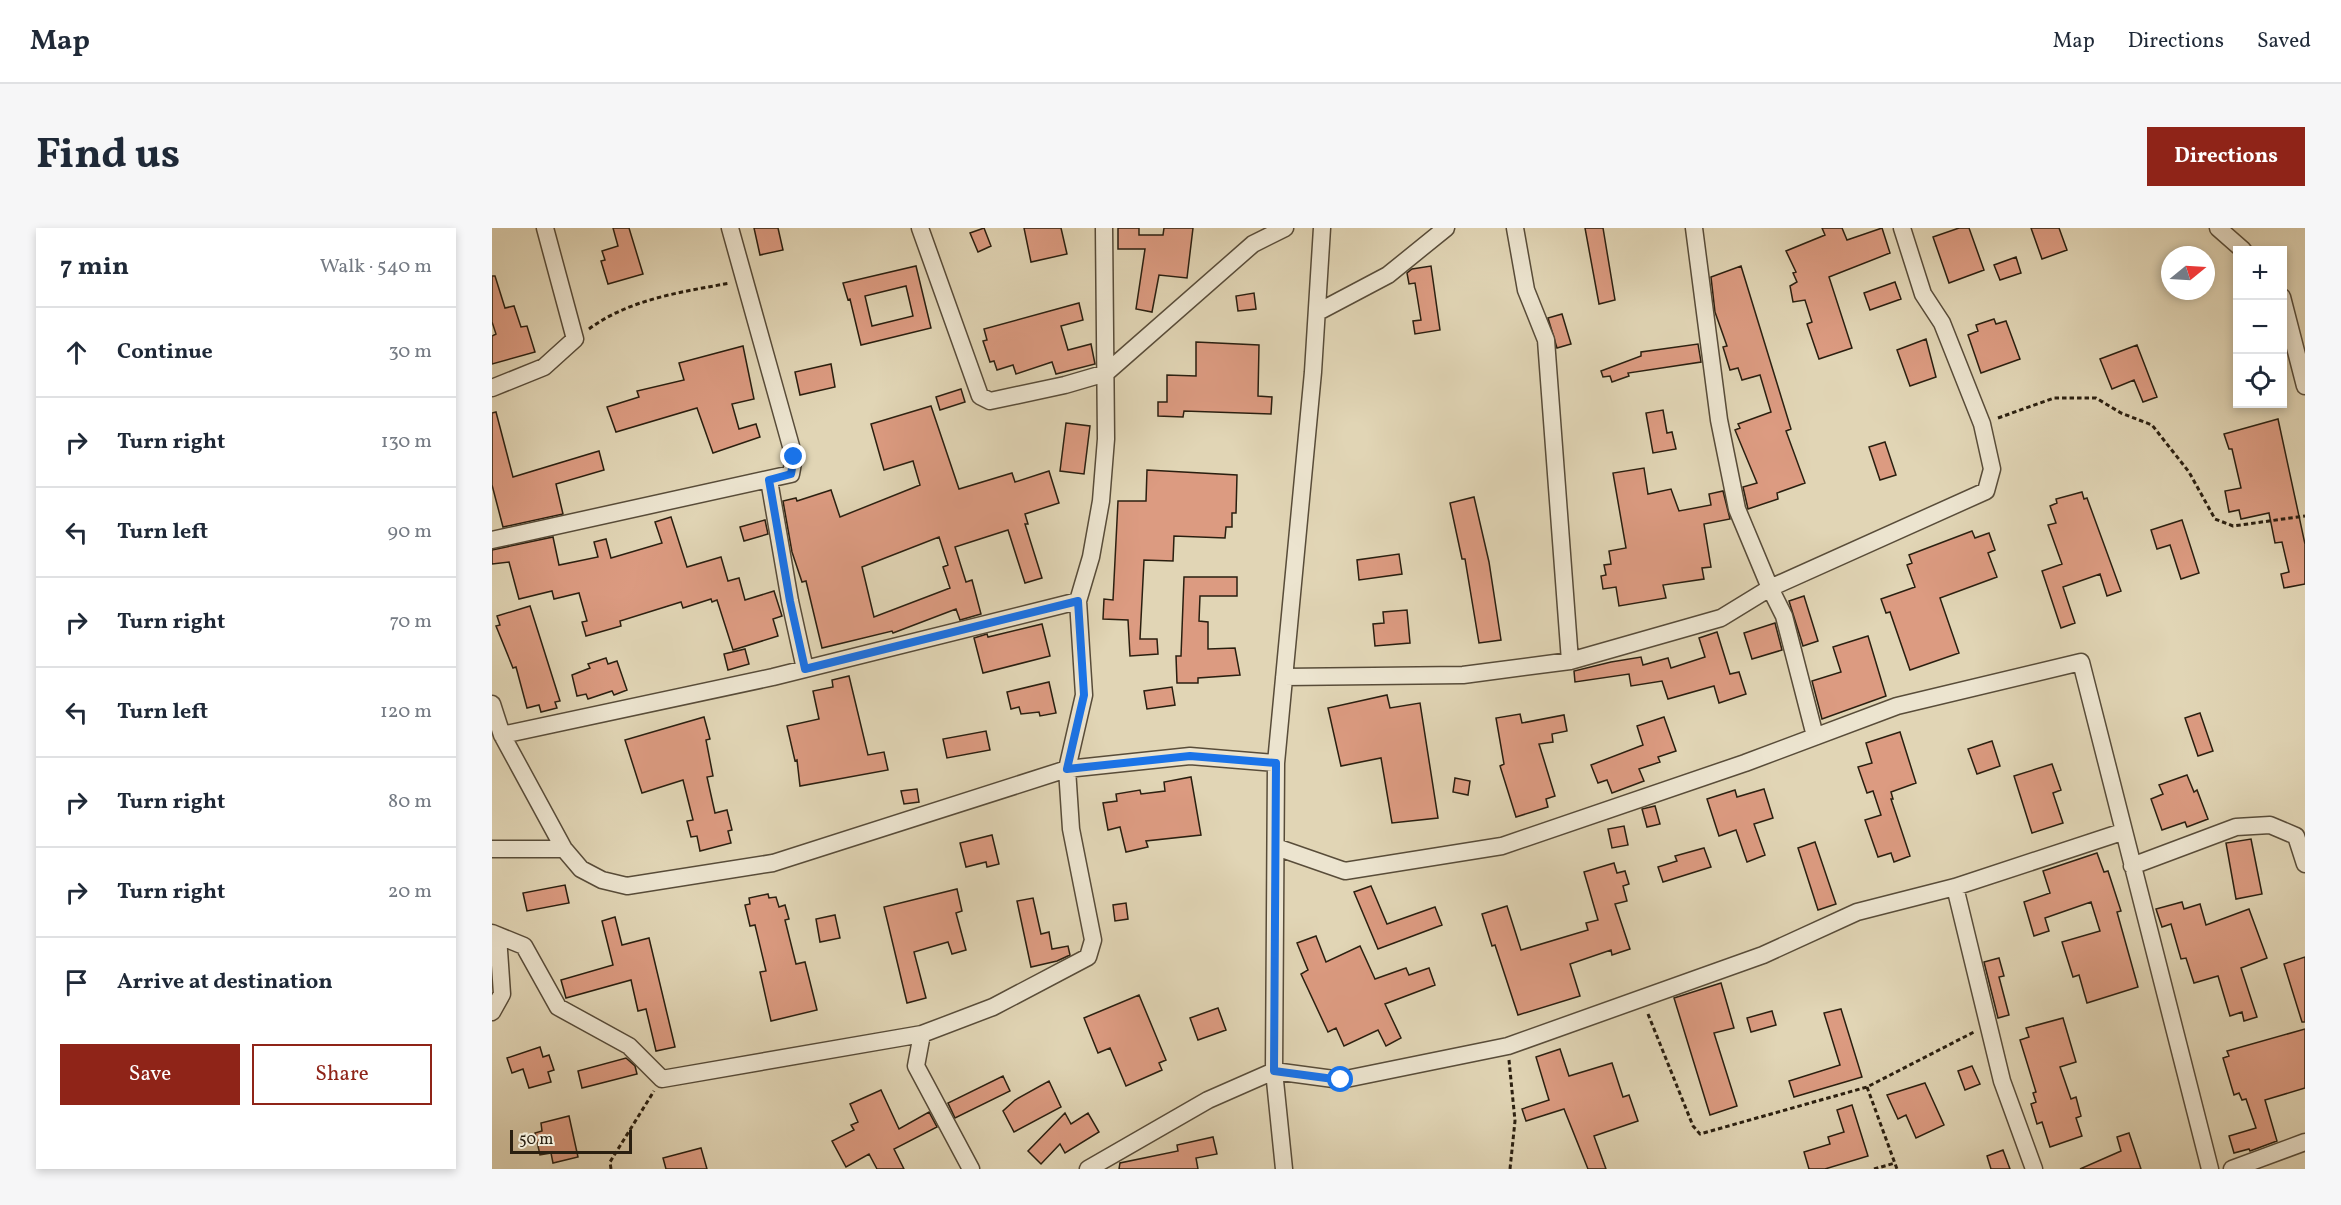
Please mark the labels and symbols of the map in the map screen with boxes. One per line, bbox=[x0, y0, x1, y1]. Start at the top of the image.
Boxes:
north arrow bbox=[2161, 246, 2215, 300]
route end bbox=[780, 443, 806, 469]
route start bbox=[1327, 1066, 1353, 1092]
scale bar bbox=[510, 1127, 632, 1154]

